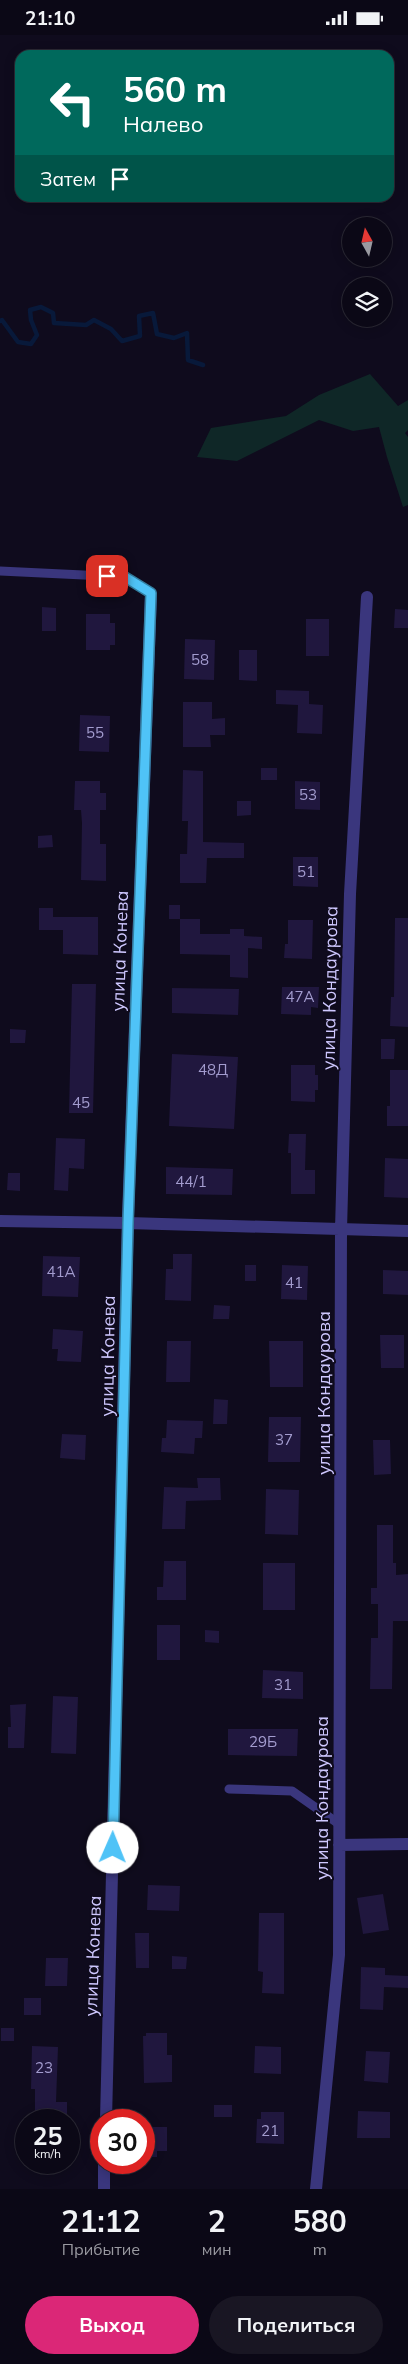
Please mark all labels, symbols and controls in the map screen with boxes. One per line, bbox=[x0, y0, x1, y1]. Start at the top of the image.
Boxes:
text: 21:10 bbox=[25, 6, 75, 30]
text: 560 m bbox=[123, 67, 227, 111]
icon: left bbox=[40, 70, 105, 135]
text: Налево bbox=[123, 110, 203, 138]
icon: arrive bbox=[106, 165, 134, 193]
text: Затем bbox=[40, 167, 96, 191]
north arrow bbox=[342, 217, 392, 267]
map controls bbox=[342, 217, 392, 327]
button: layers bbox=[342, 277, 392, 327]
pin bbox=[86, 555, 128, 597]
icon: arrive bbox=[93, 562, 121, 590]
house number: 58 bbox=[191, 650, 209, 669]
house number: 55 bbox=[86, 723, 104, 742]
house number: 53 bbox=[299, 785, 317, 804]
house number: 51 bbox=[297, 862, 315, 881]
street label: улица Конева bbox=[106, 890, 133, 1012]
street label: улица Кондаурова bbox=[317, 906, 342, 1070]
house number: 47А bbox=[285, 987, 315, 1006]
house number: 48Д bbox=[198, 1060, 228, 1079]
house number: 45 bbox=[72, 1093, 90, 1112]
house number: 44/1 bbox=[175, 1172, 207, 1191]
house number: 41А bbox=[46, 1262, 76, 1281]
house number: 41 bbox=[285, 1273, 303, 1292]
street label: улица Конева bbox=[95, 1295, 120, 1417]
street label: улица Кондаурова bbox=[312, 1311, 335, 1475]
house number: 37 bbox=[275, 1430, 293, 1449]
house number: 31 bbox=[274, 1675, 292, 1694]
street label: улица Кондаурова bbox=[310, 1716, 333, 1880]
house number: 29Б bbox=[249, 1732, 277, 1751]
position arrow bbox=[86, 1821, 138, 1873]
street label: улица Конева bbox=[79, 1895, 106, 2017]
house number: 23 bbox=[35, 2058, 53, 2077]
speed limit sign: 30 bbox=[90, 2109, 155, 2174]
text: 25 bbox=[32, 2120, 63, 2151]
house number: 21 bbox=[261, 2121, 279, 2140]
text: km/h bbox=[34, 2146, 61, 2161]
text: 21:12 bbox=[61, 2202, 141, 2240]
text: 2 bbox=[208, 2202, 226, 2240]
text: 580 bbox=[293, 2202, 347, 2240]
text: Прибытие bbox=[62, 2239, 140, 2259]
text: мин bbox=[202, 2239, 232, 2259]
text: m bbox=[313, 2239, 327, 2259]
button: Выход bbox=[25, 2296, 199, 2354]
button: Поделиться bbox=[209, 2296, 383, 2354]

